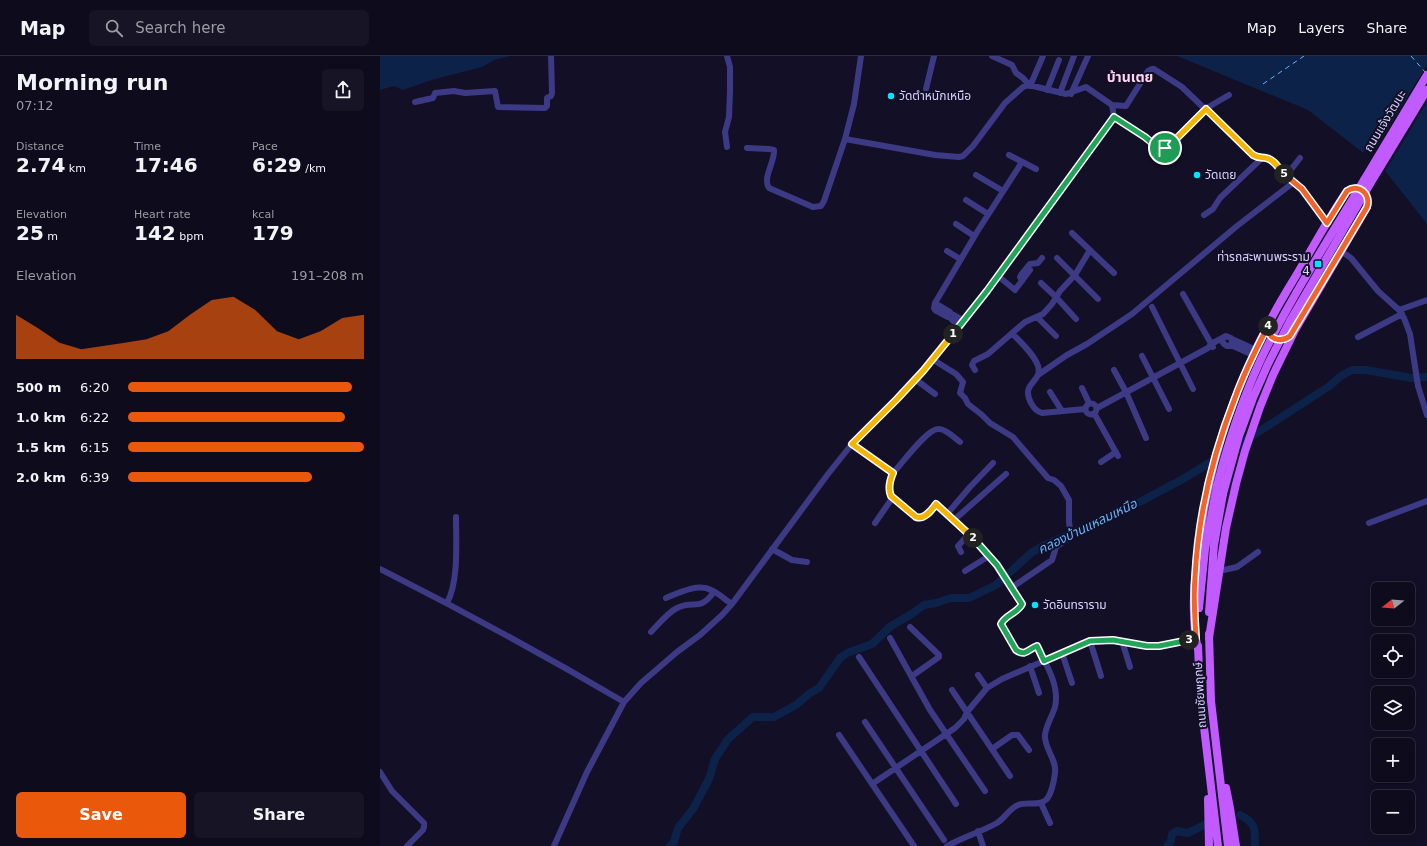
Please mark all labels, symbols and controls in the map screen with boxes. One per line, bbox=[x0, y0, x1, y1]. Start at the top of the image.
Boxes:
search box bbox=[89, 10, 369, 46]
text: Map bbox=[20, 17, 65, 39]
icon: search bbox=[103, 17, 125, 39]
text: Search here bbox=[135, 19, 225, 37]
text: Map bbox=[1247, 20, 1276, 36]
text: Layers bbox=[1298, 20, 1345, 36]
text: Share bbox=[1367, 20, 1407, 36]
button: share bbox=[322, 69, 364, 111]
district label: บ้านเตย bbox=[1107, 69, 1153, 85]
text: Morning run bbox=[16, 70, 168, 95]
street label: ถนนแจ้งวัฒนะ bbox=[1361, 88, 1409, 154]
place label: วัดตำหนักเหนือ bbox=[899, 89, 971, 103]
marker: วัดตำหนักเหนือ bbox=[886, 91, 896, 101]
text: 07:12 bbox=[16, 98, 53, 113]
pin bbox=[1148, 131, 1182, 165]
icon: arrive bbox=[1154, 137, 1176, 159]
text: Distance bbox=[16, 140, 64, 153]
text: Time bbox=[134, 140, 161, 153]
text: Pace bbox=[252, 140, 278, 153]
text: 2.74 bbox=[16, 153, 65, 177]
text: 17:46 bbox=[134, 153, 198, 177]
text: 6:29 bbox=[252, 153, 302, 177]
text: km bbox=[65, 162, 86, 175]
text: /km bbox=[302, 162, 326, 175]
pin: 5 bbox=[1274, 164, 1294, 184]
text: 5 bbox=[1280, 167, 1288, 180]
place label: วัดเตย bbox=[1205, 168, 1236, 182]
marker: วัดเตย bbox=[1192, 170, 1202, 180]
text: Elevation bbox=[16, 208, 67, 221]
text: Heart rate bbox=[134, 208, 190, 221]
text: kcal bbox=[252, 208, 274, 221]
text: 25 bbox=[16, 221, 44, 245]
text: 142 bbox=[134, 221, 176, 245]
text: 179 bbox=[252, 221, 294, 245]
text: m bbox=[44, 230, 58, 243]
text: bpm bbox=[176, 230, 204, 243]
place label: ท่ารถสะพานพระราม 4 bbox=[1217, 250, 1310, 278]
marker: ท่ารถสะพานพระราม 4 bbox=[1313, 259, 1323, 269]
text: Elevation bbox=[16, 268, 76, 283]
text: 191–208 m bbox=[291, 268, 364, 283]
pin: 4 bbox=[1258, 316, 1278, 336]
text: 4 bbox=[1264, 319, 1272, 332]
pin: 1 bbox=[943, 324, 963, 344]
text: 1 bbox=[949, 327, 957, 340]
text: 500 m bbox=[16, 380, 61, 395]
text: 6:20 bbox=[80, 380, 109, 395]
text: 1.0 km bbox=[16, 410, 66, 425]
text: 6:22 bbox=[80, 410, 109, 425]
text: 1.5 km bbox=[16, 440, 66, 455]
text: 6:15 bbox=[80, 440, 109, 455]
text: 2.0 km bbox=[16, 470, 66, 485]
text: 6:39 bbox=[80, 470, 109, 485]
water label: คลองบ้านแหลมเหนือ bbox=[1035, 496, 1140, 557]
pin: 2 bbox=[963, 528, 983, 548]
text: 2 bbox=[969, 531, 977, 544]
north arrow bbox=[1371, 582, 1415, 626]
map controls bbox=[1371, 582, 1415, 834]
place label: วัดอินทราราม bbox=[1043, 598, 1107, 612]
marker: วัดอินทราราม bbox=[1030, 600, 1040, 610]
pin: 3 bbox=[1179, 630, 1199, 650]
text: 3 bbox=[1185, 633, 1193, 646]
button: locate bbox=[1371, 634, 1415, 678]
street label: ถนนชัยพฤกษ์ bbox=[1191, 661, 1209, 728]
button: layers bbox=[1371, 686, 1415, 730]
button: + bbox=[1371, 738, 1415, 782]
button: − bbox=[1371, 790, 1415, 834]
button: Save bbox=[16, 792, 186, 838]
button: Share bbox=[194, 792, 364, 838]

